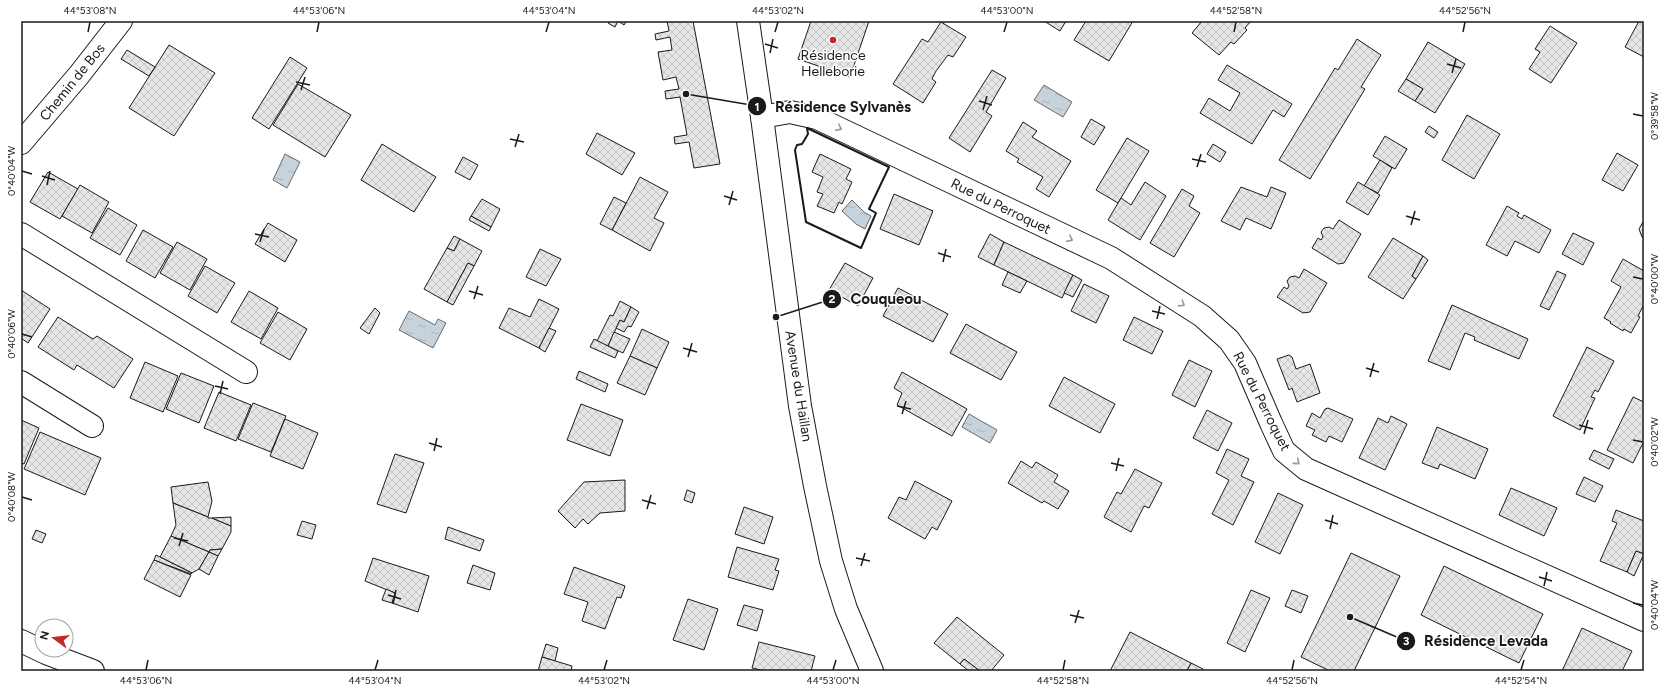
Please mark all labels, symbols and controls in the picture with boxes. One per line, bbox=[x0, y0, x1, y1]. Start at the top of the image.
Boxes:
text: 44°53'08"N bbox=[64, 4, 116, 17]
text: 44°53'06"N bbox=[293, 4, 345, 17]
text: 44°53'04"N bbox=[523, 4, 575, 17]
text: 44°53'02"N bbox=[752, 4, 804, 17]
text: 44°53'00"N bbox=[980, 4, 1034, 17]
text: 44°52'58"N bbox=[1210, 4, 1262, 17]
text: 44°52'56"N bbox=[1439, 4, 1491, 17]
marker: Résidence Helleborie bbox=[828, 35, 838, 45]
street label: Chemin de Bos bbox=[36, 40, 109, 124]
place label: Résidence Helleborie bbox=[800, 47, 866, 80]
text: 0°39'58"W bbox=[1648, 92, 1661, 140]
callout: Résidence Sylvanès bbox=[747, 93, 919, 120]
text: Résidence Sylvanès bbox=[775, 98, 911, 116]
text: 1 bbox=[754, 100, 760, 114]
one-way arrow bbox=[835, 123, 843, 131]
text: 0°40'04"W bbox=[5, 146, 18, 196]
street label: Rue du Perroquet bbox=[948, 175, 1054, 238]
one-way arrow bbox=[1066, 234, 1074, 242]
text: 0°40'00"W bbox=[1648, 253, 1661, 304]
callout: Couqueou bbox=[822, 285, 929, 312]
text: Couqueou bbox=[850, 290, 922, 308]
text: 2 bbox=[829, 292, 836, 306]
one-way arrow bbox=[1178, 299, 1185, 307]
text: 0°40'06"W bbox=[5, 309, 18, 359]
street label: Avenue du Haillan bbox=[781, 329, 816, 443]
street label: Rue du Perroquet bbox=[1229, 349, 1294, 454]
text: 0°40'02"W bbox=[1648, 417, 1661, 467]
one-way arrow bbox=[1292, 457, 1300, 464]
text: 0°40'08"W bbox=[5, 472, 18, 522]
text: 0°40'04"W bbox=[1648, 580, 1661, 630]
north arrow bbox=[34, 618, 74, 658]
callout: Résidence Levada bbox=[1396, 628, 1556, 655]
text: N bbox=[37, 630, 52, 641]
text: Résidence Levada bbox=[1424, 632, 1548, 650]
text: 3 bbox=[1403, 634, 1410, 648]
text: 44°53'06"N bbox=[120, 674, 172, 687]
text: 44°53'04"N bbox=[349, 674, 401, 687]
text: 44°53'02"N bbox=[578, 674, 630, 687]
text: 44°53'00"N bbox=[806, 674, 860, 687]
text: 44°52'58"N bbox=[1037, 674, 1089, 687]
text: 44°52'56"N bbox=[1266, 674, 1318, 687]
text: 44°52'54"N bbox=[1495, 674, 1547, 687]

